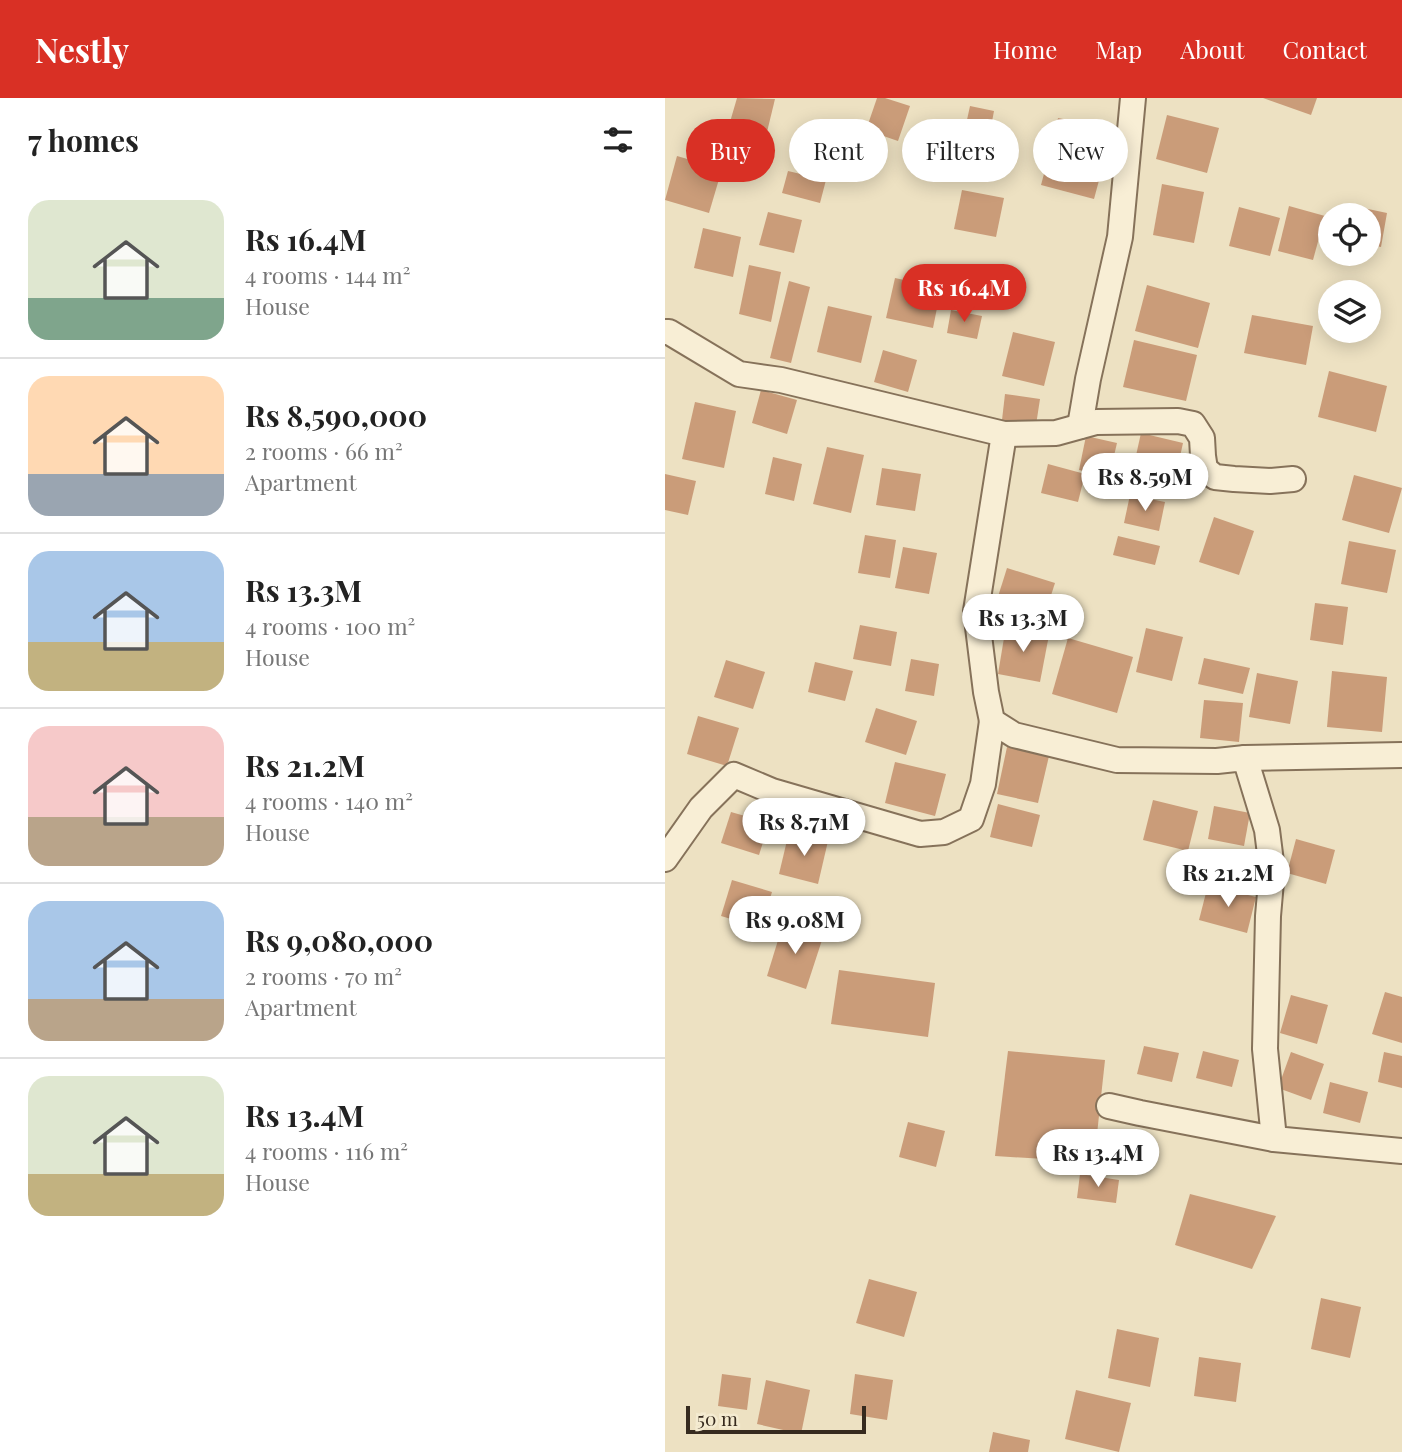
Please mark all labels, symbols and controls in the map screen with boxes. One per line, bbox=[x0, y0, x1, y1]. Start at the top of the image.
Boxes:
text: Nestly bbox=[35, 27, 129, 71]
text: Home bbox=[993, 33, 1057, 65]
text: Map bbox=[1095, 33, 1142, 65]
text: About bbox=[1180, 33, 1244, 65]
text: Contact bbox=[1282, 33, 1367, 65]
chip: Buy bbox=[686, 119, 775, 182]
chip: Rent bbox=[789, 119, 888, 182]
chip: Filters bbox=[902, 119, 1019, 182]
chip: New bbox=[1033, 119, 1128, 182]
text: 7 homes bbox=[28, 120, 139, 160]
icon: filters bbox=[599, 121, 637, 159]
map controls bbox=[1318, 203, 1381, 343]
button: locate bbox=[1318, 203, 1381, 266]
text: Rs 16.4M bbox=[245, 219, 367, 259]
icon: home bbox=[84, 228, 168, 312]
text: 4 rooms · 144 m² bbox=[245, 259, 410, 290]
pin: Rs 16.4M bbox=[892, 264, 1036, 324]
text: Rs 16.4M bbox=[917, 271, 1011, 302]
button: layers bbox=[1318, 280, 1381, 343]
text: House bbox=[245, 290, 310, 321]
text: Rs 8,590,000 bbox=[245, 395, 427, 435]
icon: home bbox=[84, 404, 168, 488]
text: 2 rooms · 66 m² bbox=[245, 435, 403, 466]
pin: Rs 8.59M bbox=[1073, 454, 1217, 513]
text: Rs 8.59M bbox=[1097, 460, 1193, 491]
text: Apartment bbox=[245, 466, 357, 497]
text: Rs 13.3M bbox=[245, 570, 362, 610]
icon: home bbox=[84, 579, 168, 663]
pin: Rs 13.3M bbox=[951, 594, 1095, 654]
text: Rs 13.3M bbox=[978, 601, 1068, 632]
text: 4 rooms · 100 m² bbox=[245, 610, 415, 641]
text: House bbox=[245, 641, 310, 672]
text: Rs 21.2M bbox=[245, 745, 365, 785]
icon: home bbox=[84, 754, 168, 838]
text: 4 rooms · 140 m² bbox=[245, 785, 413, 816]
pin: Rs 8.71M bbox=[732, 798, 876, 858]
text: Rs 8.71M bbox=[758, 805, 850, 836]
text: House bbox=[245, 816, 310, 847]
pin: Rs 21.2M bbox=[1156, 850, 1300, 909]
text: Rs 21.2M bbox=[1182, 856, 1274, 887]
pin: Rs 9.08M bbox=[723, 896, 867, 956]
text: Rs 9.08M bbox=[745, 903, 845, 934]
text: Rs 9,080,000 bbox=[245, 920, 433, 960]
icon: home bbox=[84, 929, 168, 1013]
text: 2 rooms · 70 m² bbox=[245, 960, 402, 991]
text: Apartment bbox=[245, 991, 357, 1022]
text: Rs 13.4M bbox=[245, 1095, 364, 1135]
icon: home bbox=[84, 1104, 168, 1188]
pin: Rs 13.4M bbox=[1026, 1130, 1170, 1189]
text: 4 rooms · 116 m² bbox=[245, 1135, 408, 1166]
text: Rs 13.4M bbox=[1052, 1136, 1144, 1167]
text: House bbox=[245, 1166, 310, 1197]
scale bar bbox=[686, 1403, 866, 1435]
text: 50 m bbox=[697, 1405, 738, 1431]

